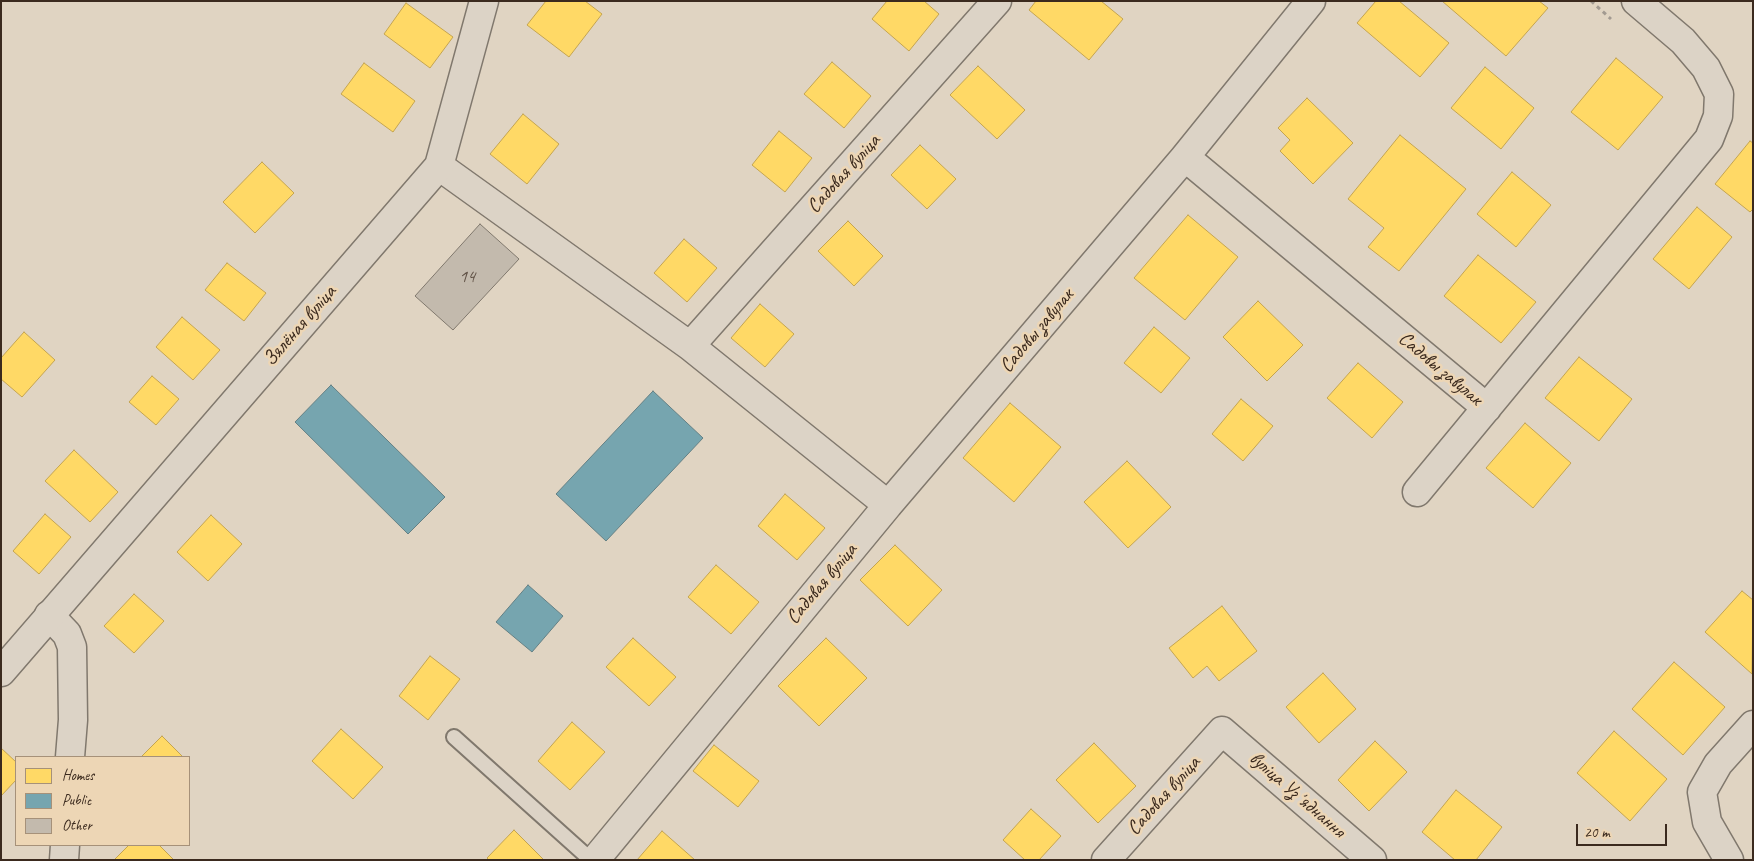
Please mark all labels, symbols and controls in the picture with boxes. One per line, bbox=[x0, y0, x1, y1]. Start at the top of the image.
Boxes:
street label: Садовая вуліца bbox=[802, 130, 886, 218]
house number: 14 bbox=[459, 266, 475, 288]
street label: Зялёная вуліца bbox=[258, 281, 342, 371]
street label: Садовы завулак bbox=[995, 284, 1079, 378]
street label: Садовы завулак bbox=[1393, 327, 1487, 411]
street label: Садовая вуліца bbox=[781, 539, 863, 629]
street label: вуліца Узʼяднання bbox=[1244, 747, 1350, 843]
street label: Садовая вуліца bbox=[1122, 752, 1206, 840]
legend bbox=[15, 756, 190, 846]
text: Homes bbox=[62, 766, 94, 785]
text: Public bbox=[62, 791, 91, 810]
scale bar bbox=[1579, 814, 1670, 846]
text: Other bbox=[62, 816, 92, 835]
text: 20 m bbox=[1584, 823, 1610, 842]

